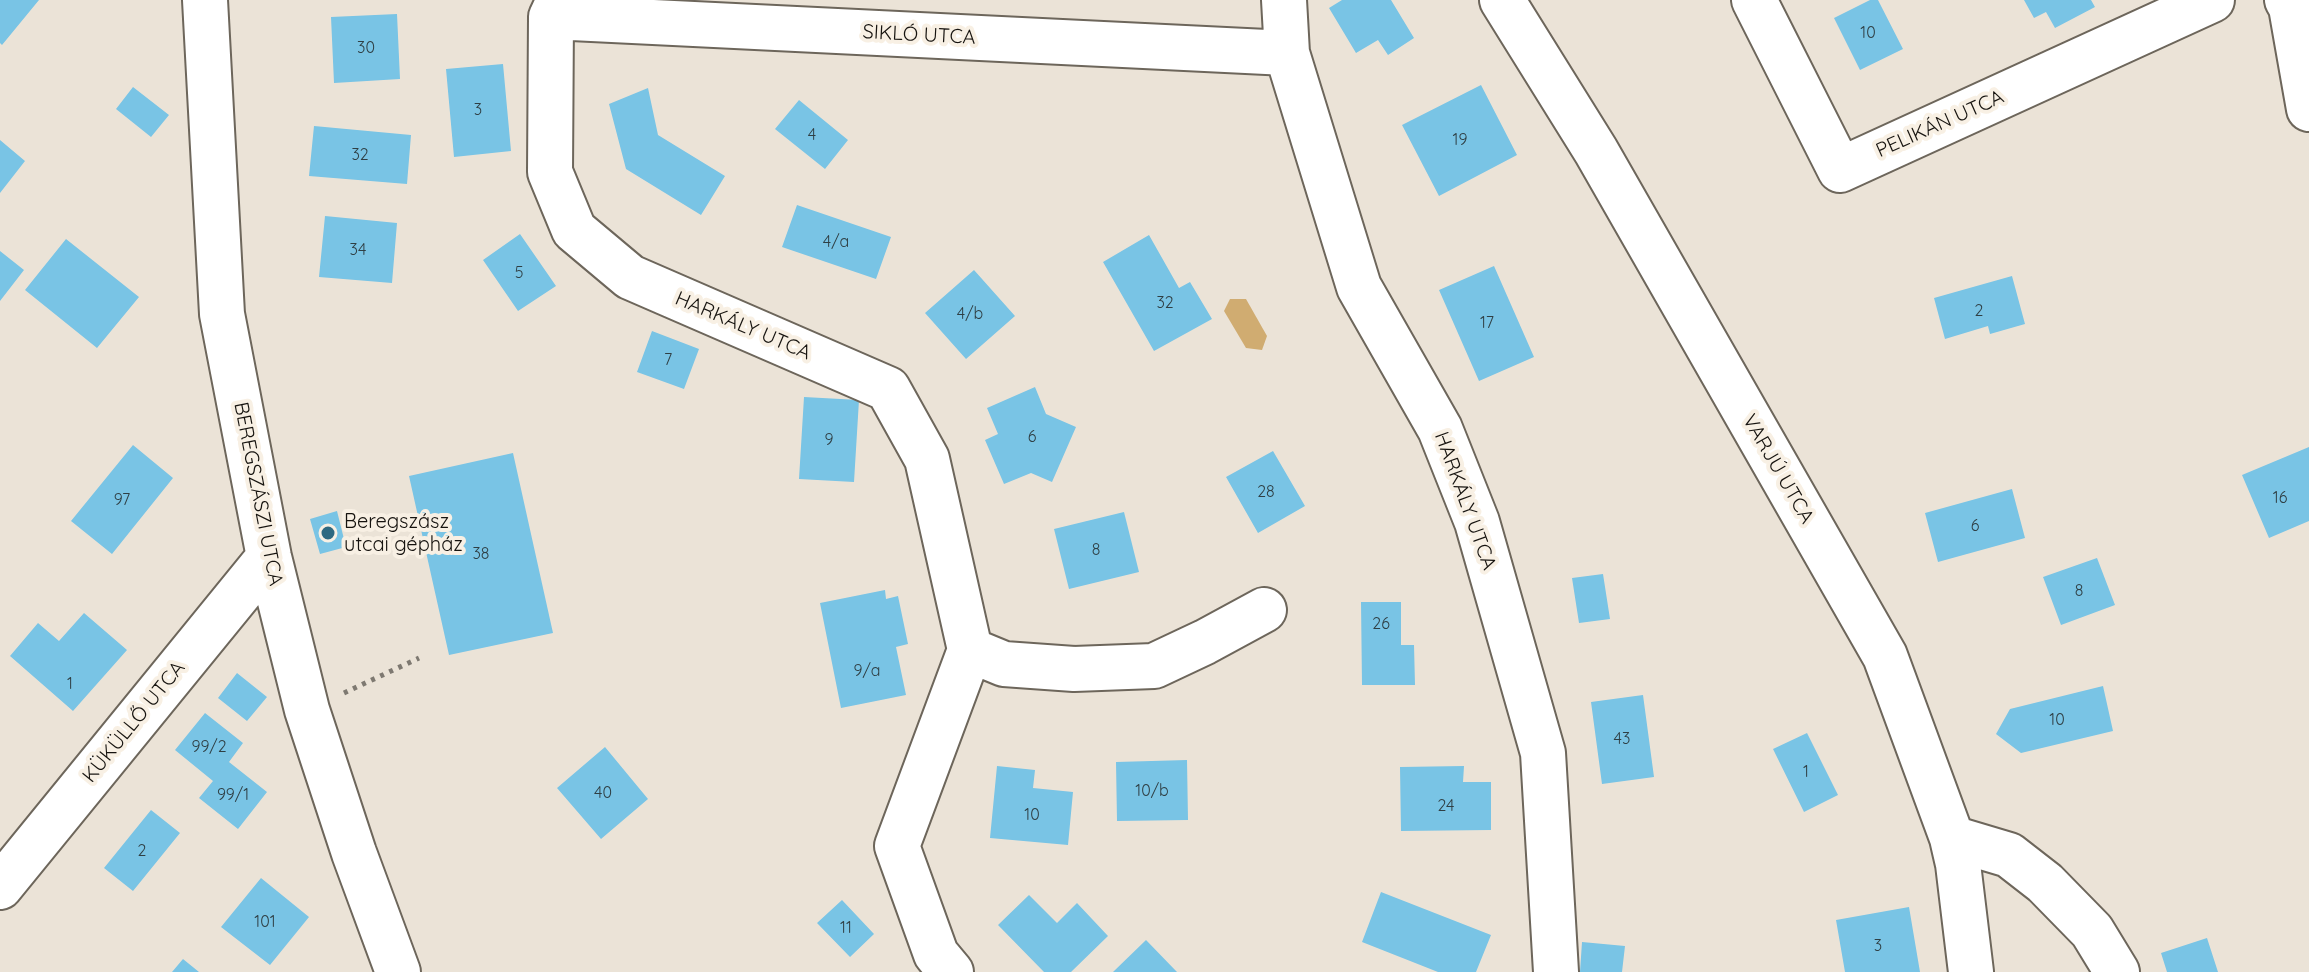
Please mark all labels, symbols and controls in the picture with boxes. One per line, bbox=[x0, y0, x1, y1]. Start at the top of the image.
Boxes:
street label: SIKLÓ UTCA bbox=[862, 20, 976, 50]
house number: 10 bbox=[1860, 23, 1876, 43]
house number: 30 bbox=[357, 38, 375, 58]
street label: PELIKÁN UTCA bbox=[1872, 85, 2008, 163]
house number: 3 bbox=[474, 100, 482, 120]
house number: 4 bbox=[808, 125, 816, 145]
house number: 19 bbox=[1453, 130, 1467, 150]
house number: 32 bbox=[351, 145, 369, 165]
house number: 4/a bbox=[823, 232, 849, 252]
house number: 34 bbox=[350, 240, 366, 260]
house number: 5 bbox=[515, 263, 523, 283]
street label: HARKÁLY UTCA bbox=[671, 287, 815, 365]
house number: 32 bbox=[1156, 293, 1174, 313]
house number: 2 bbox=[1975, 301, 1983, 321]
house number: 4/b bbox=[957, 304, 983, 324]
house number: 17 bbox=[1480, 313, 1494, 333]
house number: 7 bbox=[664, 350, 672, 370]
street label: BEREGSZÁSZI UTCA bbox=[228, 400, 288, 588]
street label: VARJÚ UTCA bbox=[1737, 410, 1819, 528]
house number: 6 bbox=[1028, 427, 1036, 447]
street label: HARKÁLY UTCA bbox=[1429, 429, 1501, 573]
house number: 9 bbox=[825, 430, 833, 450]
house number: 28 bbox=[1257, 482, 1275, 502]
house number: 16 bbox=[2273, 488, 2287, 508]
house number: 97 bbox=[114, 490, 130, 510]
place label: Beregszász utcai gépház bbox=[344, 510, 463, 557]
house number: 6 bbox=[1971, 516, 1979, 536]
marker: Beregszász utcai gépház bbox=[319, 524, 337, 542]
house number: 8 bbox=[1092, 540, 1100, 560]
house number: 38 bbox=[472, 544, 490, 564]
house number: 8 bbox=[2075, 581, 2083, 601]
house number: 26 bbox=[1372, 614, 1390, 634]
street label: KÜKÜLLŐ UTCA bbox=[78, 657, 190, 787]
house number: 9/a bbox=[854, 661, 880, 681]
house number: 1 bbox=[67, 674, 73, 694]
house number: 10 bbox=[2049, 710, 2065, 730]
house number: 43 bbox=[1614, 729, 1630, 749]
house number: 99/2 bbox=[191, 737, 227, 757]
house number: 1 bbox=[1803, 762, 1809, 782]
house number: 10/b bbox=[1135, 781, 1169, 801]
house number: 40 bbox=[594, 783, 612, 803]
house number: 99/1 bbox=[217, 785, 249, 805]
house number: 24 bbox=[1437, 796, 1455, 816]
house number: 10 bbox=[1024, 805, 1040, 825]
house number: 2 bbox=[138, 841, 146, 861]
house number: 101 bbox=[254, 912, 276, 932]
house number: 11 bbox=[840, 918, 852, 938]
house number: 3 bbox=[1874, 936, 1882, 956]

